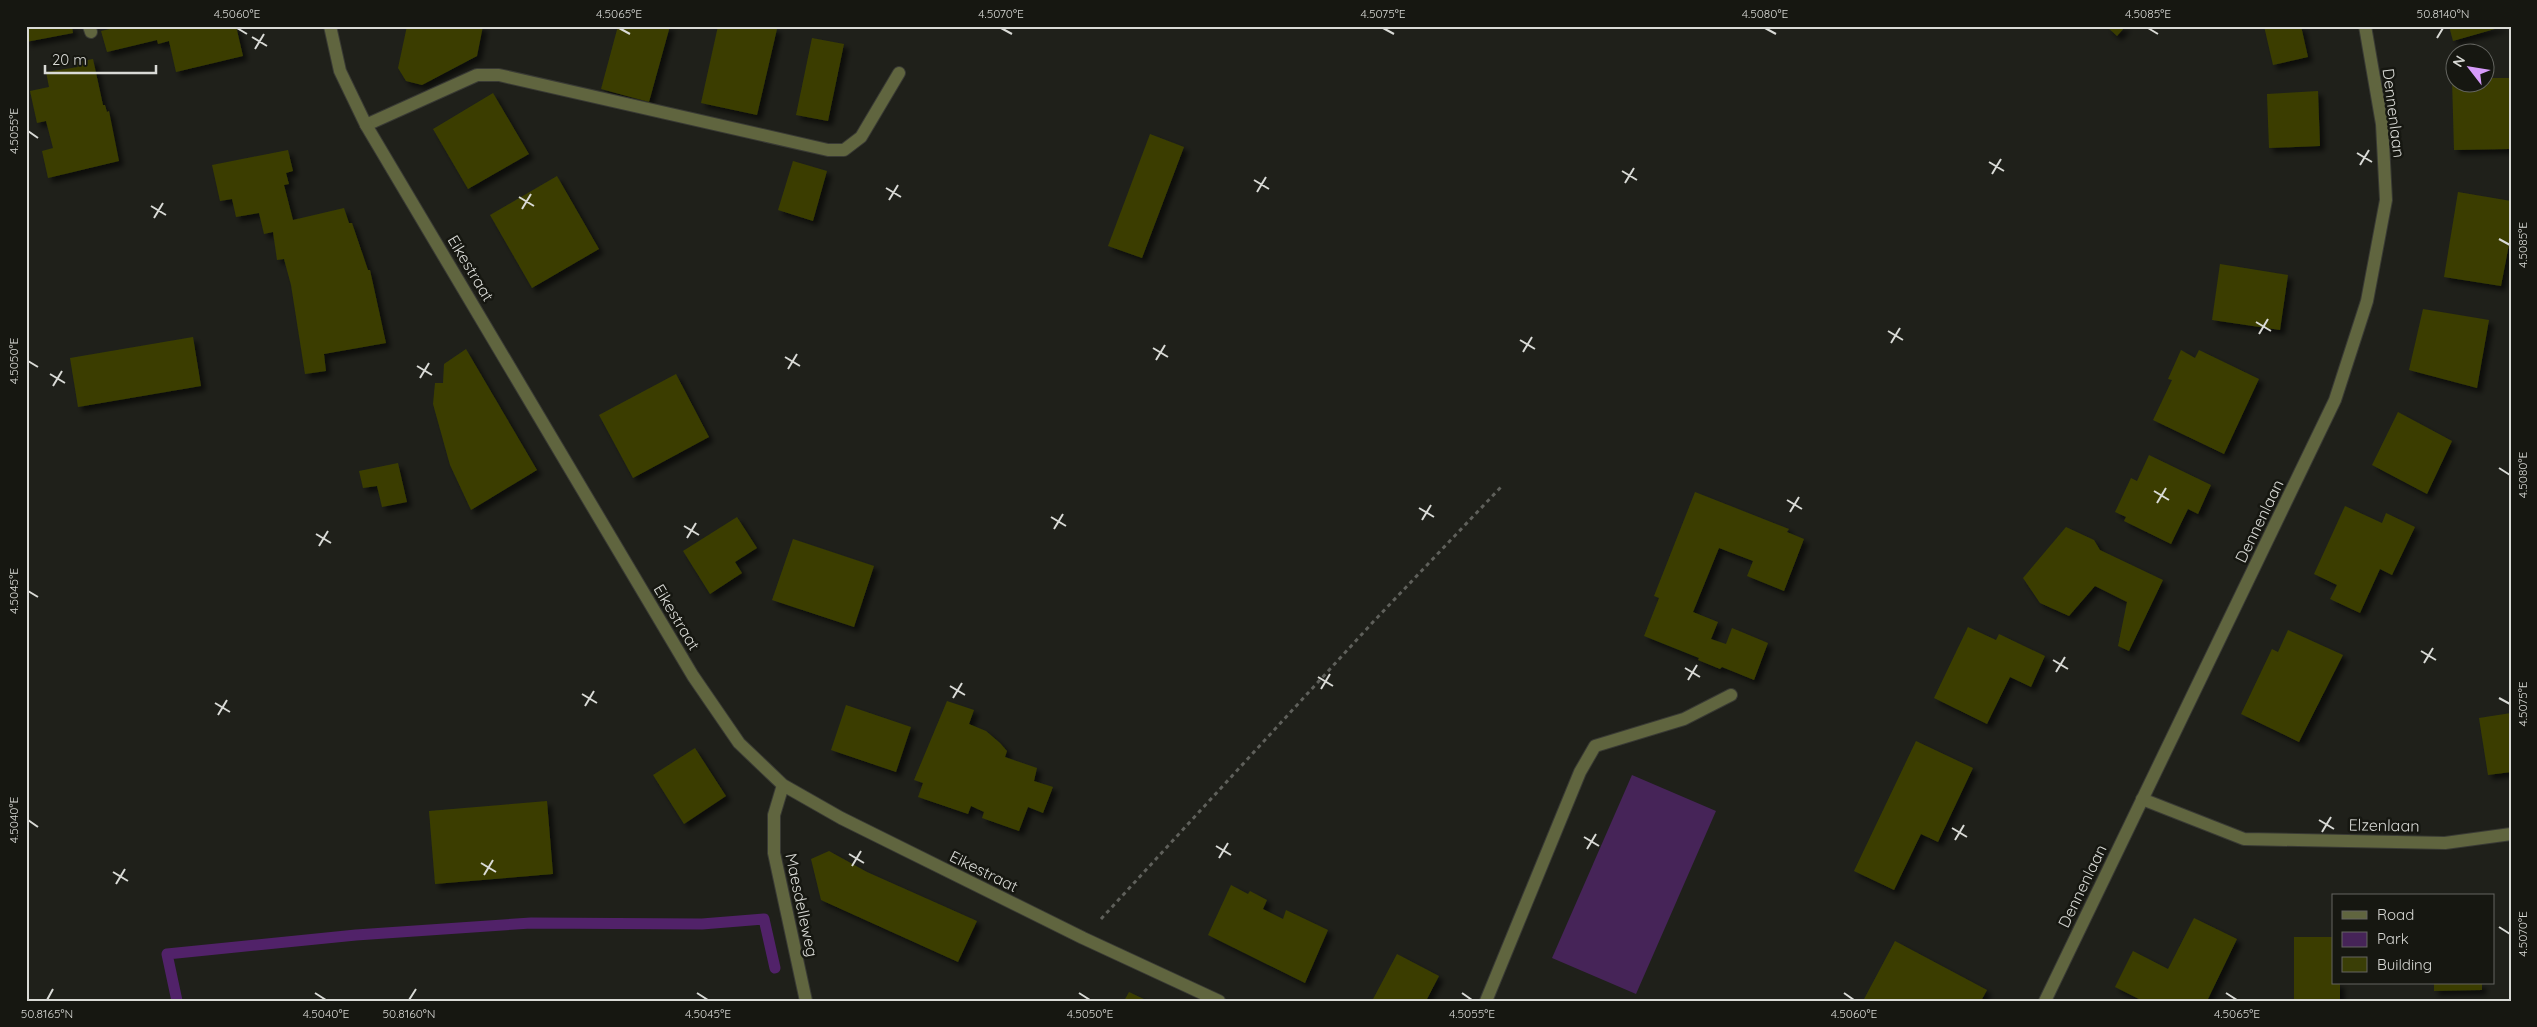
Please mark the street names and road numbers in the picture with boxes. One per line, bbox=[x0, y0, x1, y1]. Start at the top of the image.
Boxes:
street label: Dennenlaan bbox=[2379, 67, 2409, 159]
street label: Eikestraat bbox=[443, 231, 499, 305]
street label: Dennenlaan bbox=[2230, 476, 2288, 566]
street label: Eikestraat bbox=[649, 580, 705, 654]
street label: Elzenlaan bbox=[2348, 814, 2420, 836]
street label: Dennenlaan bbox=[2053, 841, 2111, 931]
street label: Eikestraat bbox=[947, 846, 1021, 896]
street label: Maesdelleweg bbox=[781, 851, 823, 959]

